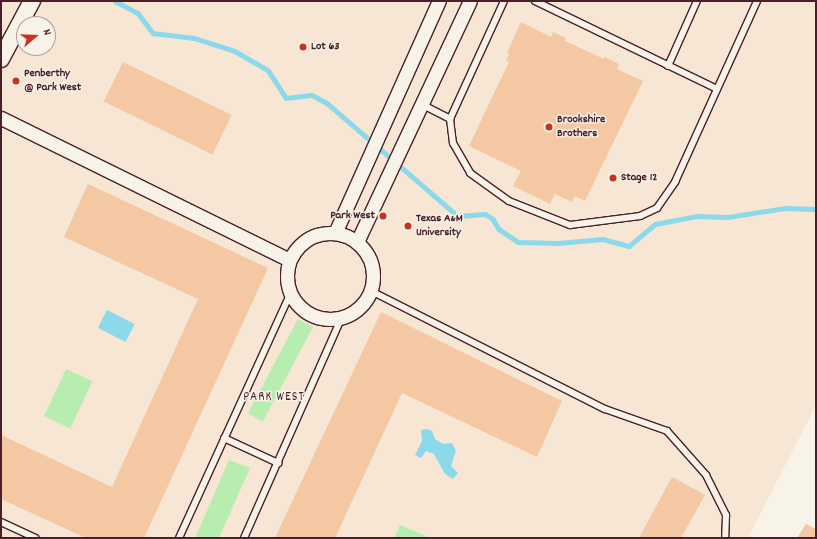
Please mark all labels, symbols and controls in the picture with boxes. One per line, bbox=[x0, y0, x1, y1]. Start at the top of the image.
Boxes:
north arrow bbox=[16, 16, 56, 56]
text: N bbox=[38, 27, 55, 38]
place label: Lot 63 bbox=[311, 40, 340, 54]
marker: Lot 63 bbox=[298, 42, 308, 52]
place label: Penberthy @ Park West bbox=[24, 67, 81, 95]
marker: Penberthy @ Park West bbox=[11, 76, 21, 86]
place label: Brookshire Brothers bbox=[557, 113, 605, 141]
marker: Brookshire Brothers bbox=[544, 122, 554, 132]
place label: Stage 12 bbox=[621, 171, 658, 185]
marker: Stage 12 bbox=[608, 173, 618, 183]
place label: Park West bbox=[330, 209, 375, 223]
marker: Park West bbox=[378, 211, 388, 221]
place label: Texas A&M University bbox=[416, 212, 463, 240]
marker: Texas A&M University bbox=[403, 221, 413, 231]
district label: PARK WEST bbox=[243, 390, 305, 406]

